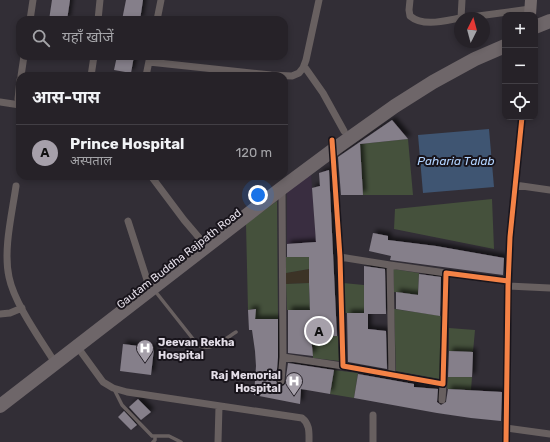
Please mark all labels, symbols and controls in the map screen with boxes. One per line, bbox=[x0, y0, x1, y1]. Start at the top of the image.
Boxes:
north arrow bbox=[454, 12, 490, 48]
map controls bbox=[502, 12, 538, 120]
button: + bbox=[502, 12, 538, 48]
search box bbox=[16, 16, 288, 60]
icon: search bbox=[30, 27, 52, 49]
text: यहाँ खोजें bbox=[62, 28, 114, 46]
button: − bbox=[502, 48, 538, 84]
button: locate bbox=[502, 84, 538, 120]
text: आस-पास bbox=[32, 87, 100, 107]
text: Prince Hospital bbox=[70, 135, 184, 153]
text: A bbox=[40, 145, 50, 160]
text: 120 m bbox=[236, 145, 272, 160]
text: अस्पताल bbox=[70, 153, 112, 168]
water label: Paharia Talab bbox=[417, 154, 495, 168]
your location bbox=[248, 185, 268, 205]
street label: Gautam Buddha Rajpath Road bbox=[114, 206, 244, 312]
pin: A bbox=[306, 316, 332, 346]
place label: Jeevan Rekha Hospital bbox=[158, 336, 235, 362]
hospital icon: Jeevan Rekha Hospital bbox=[135, 338, 155, 363]
place label: Raj Memorial Hospital bbox=[211, 369, 281, 395]
hospital icon: Raj Memorial Hospital bbox=[284, 371, 304, 396]

